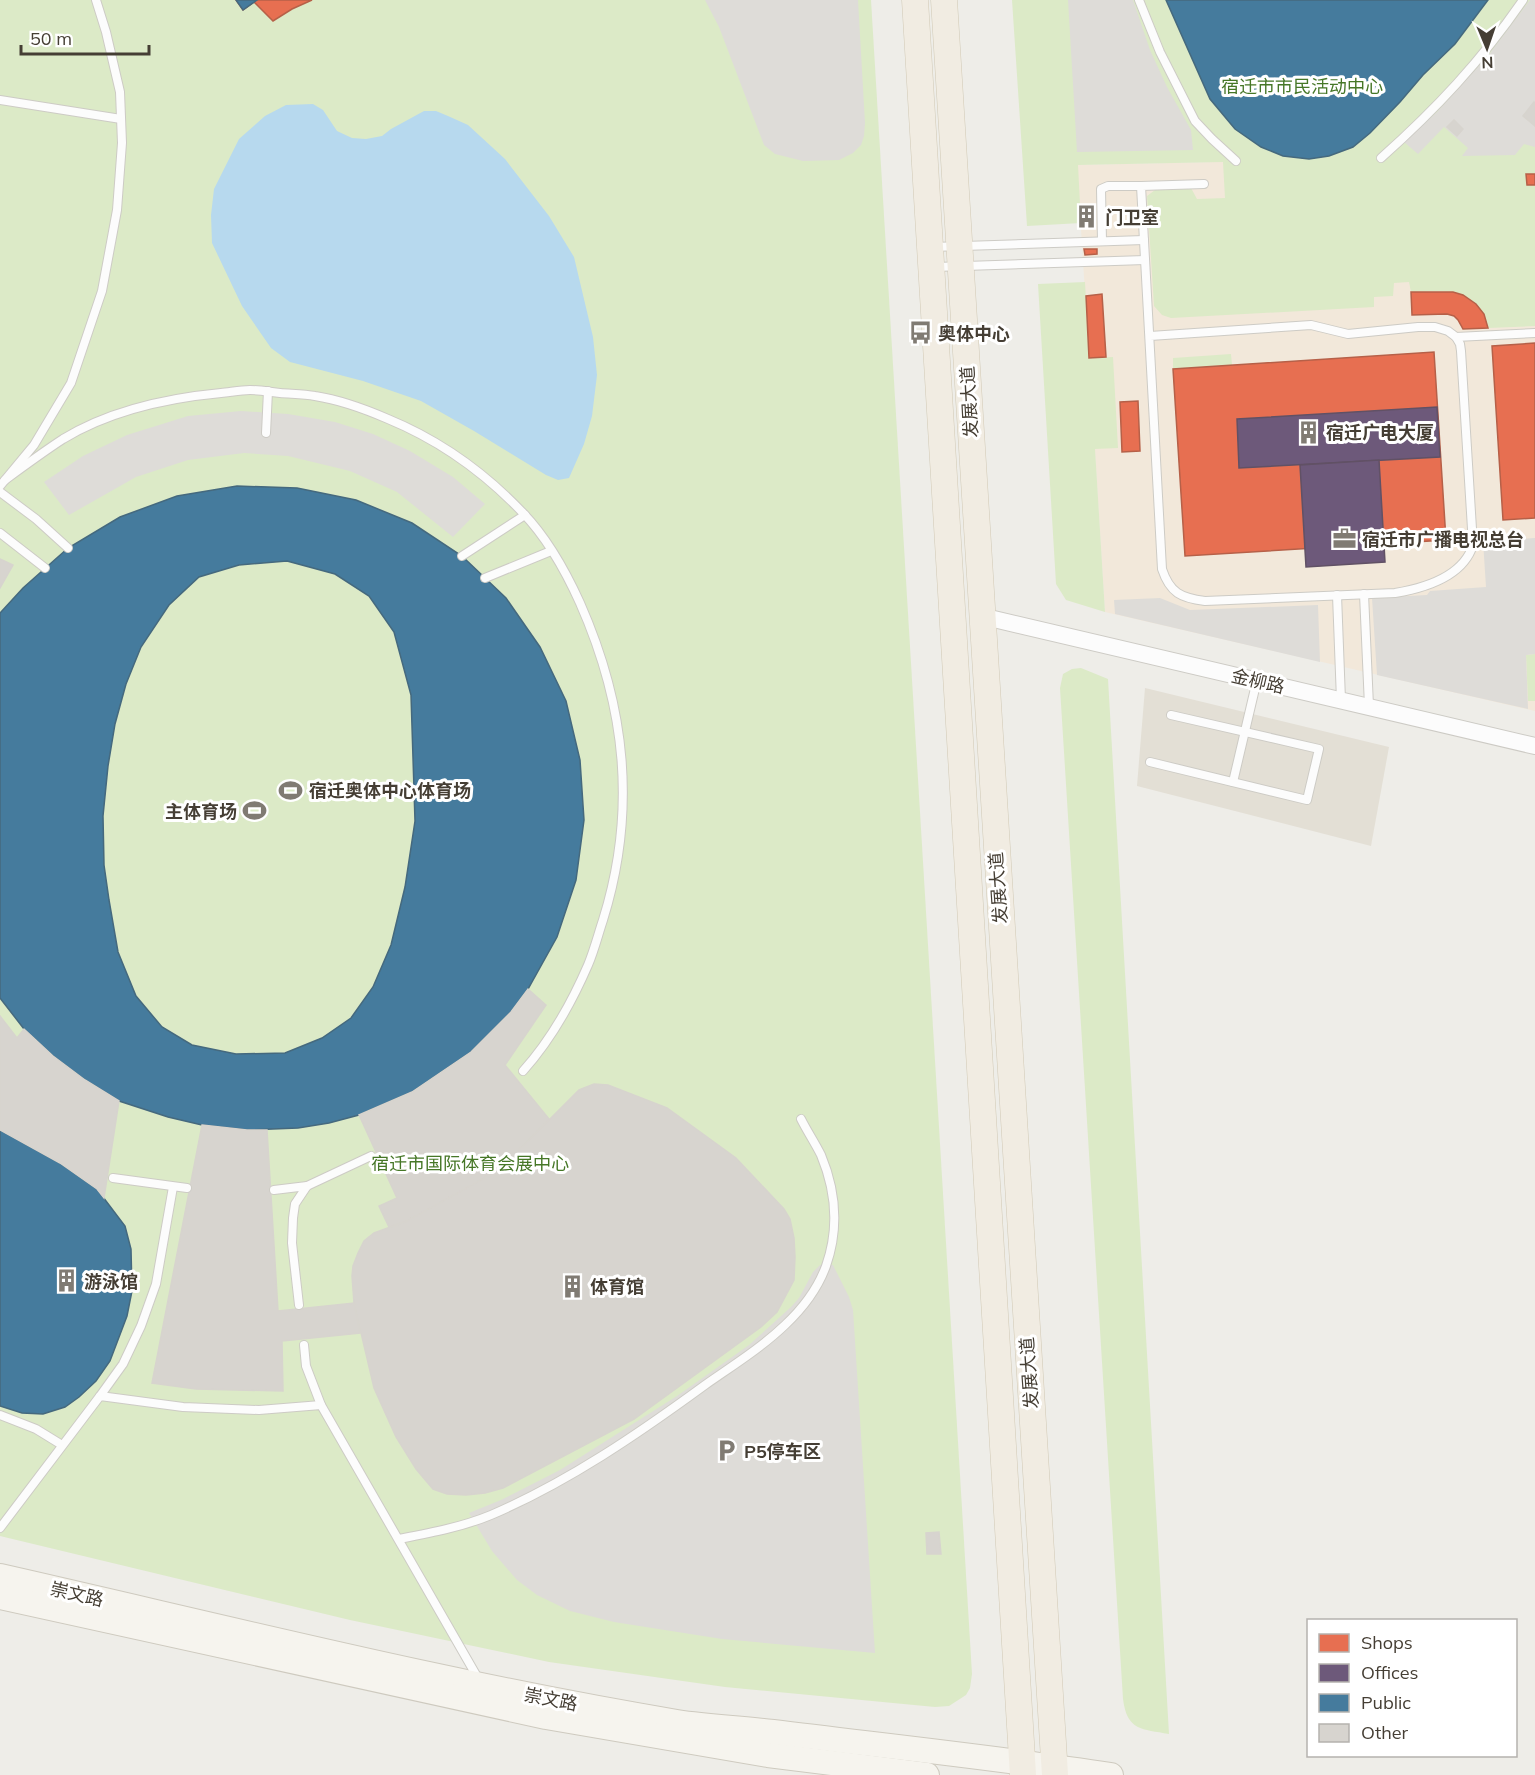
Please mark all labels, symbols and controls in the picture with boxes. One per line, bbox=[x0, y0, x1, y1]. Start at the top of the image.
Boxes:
scale bar bbox=[21, 18, 148, 56]
north arrow bbox=[1457, 18, 1517, 78]
text: 50 m bbox=[30, 27, 72, 50]
text: N bbox=[1481, 53, 1494, 73]
park label: 宿迁市市民活动中心 bbox=[1221, 75, 1383, 98]
building icon: 门卫室 bbox=[1074, 204, 1100, 230]
place label: 门卫室 bbox=[1105, 206, 1159, 229]
bus stop icon: 奥体中心 bbox=[907, 320, 933, 346]
place label: 奥体中心 bbox=[938, 322, 1010, 345]
street label: 发展大道 bbox=[956, 365, 982, 439]
building icon: 宿迁广电大厦 bbox=[1295, 419, 1321, 445]
place label: 宿迁广电大厦 bbox=[1326, 421, 1434, 444]
office icon: 宿迁市广播电视总台 bbox=[1331, 526, 1357, 552]
place label: 宿迁市广播电视总台 bbox=[1362, 528, 1524, 551]
street label: 金柳路 bbox=[1229, 664, 1287, 698]
sports icon: 宿迁奥体中心体育场 bbox=[278, 777, 304, 803]
place label: 宿迁奥体中心体育场 bbox=[309, 779, 471, 802]
sports icon: 主体育场 bbox=[242, 798, 268, 824]
place label: 主体育场 bbox=[165, 800, 237, 823]
street label: 发展大道 bbox=[984, 851, 1012, 925]
park label: 宿迁市国际体育会展中心 bbox=[371, 1152, 569, 1175]
building icon: 游泳馆 bbox=[53, 1268, 79, 1294]
place label: 游泳馆 bbox=[84, 1270, 138, 1293]
building icon: 体育馆 bbox=[559, 1273, 585, 1299]
place label: 体育馆 bbox=[590, 1275, 644, 1298]
street label: 发展大道 bbox=[1015, 1336, 1043, 1410]
parking icon: P5停车区 bbox=[713, 1438, 739, 1464]
place label: P5停车区 bbox=[744, 1440, 821, 1463]
street label: 崇文路 bbox=[48, 1577, 106, 1611]
legend bbox=[1307, 1619, 1517, 1757]
text: Shops bbox=[1361, 1631, 1413, 1654]
text: Offices bbox=[1361, 1661, 1419, 1684]
street label: 崇文路 bbox=[522, 1683, 580, 1715]
text: Public bbox=[1361, 1691, 1411, 1714]
text: Other bbox=[1361, 1721, 1409, 1744]

